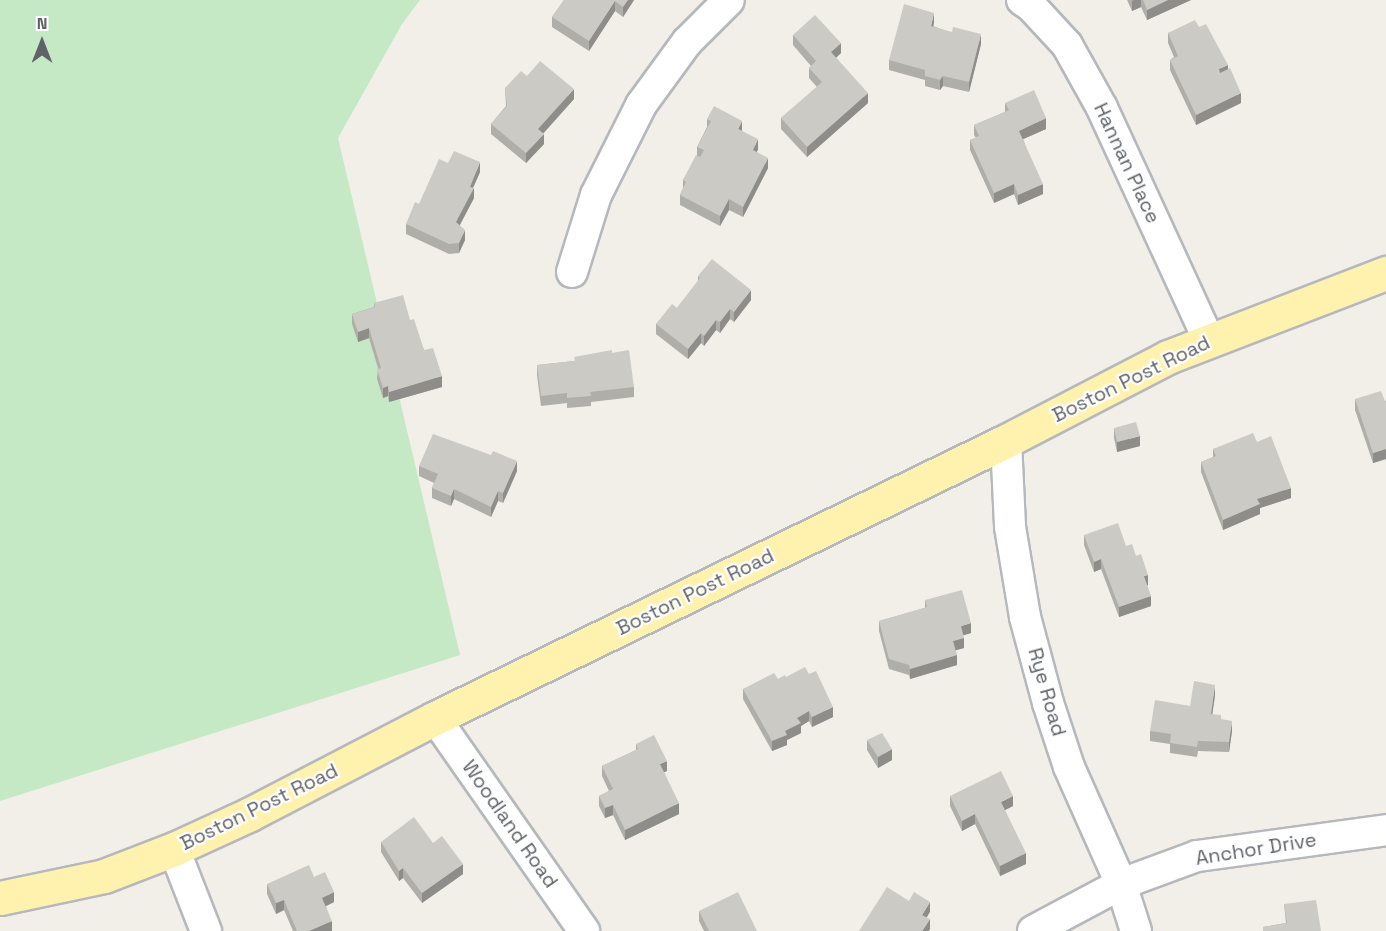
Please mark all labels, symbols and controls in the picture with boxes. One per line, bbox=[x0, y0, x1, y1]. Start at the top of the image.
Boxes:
north arrow bbox=[12, 12, 72, 72]
text: N bbox=[37, 13, 47, 34]
street label: Hannan Place bbox=[1089, 99, 1165, 227]
street label: Boston Post Road bbox=[1048, 330, 1214, 428]
street label: Boston Post Road bbox=[612, 543, 778, 641]
street label: Rye Road bbox=[1023, 645, 1071, 739]
street label: Woodland Road bbox=[457, 755, 563, 893]
street label: Boston Post Road bbox=[176, 758, 342, 856]
street label: Anchor Drive bbox=[1194, 828, 1318, 870]

